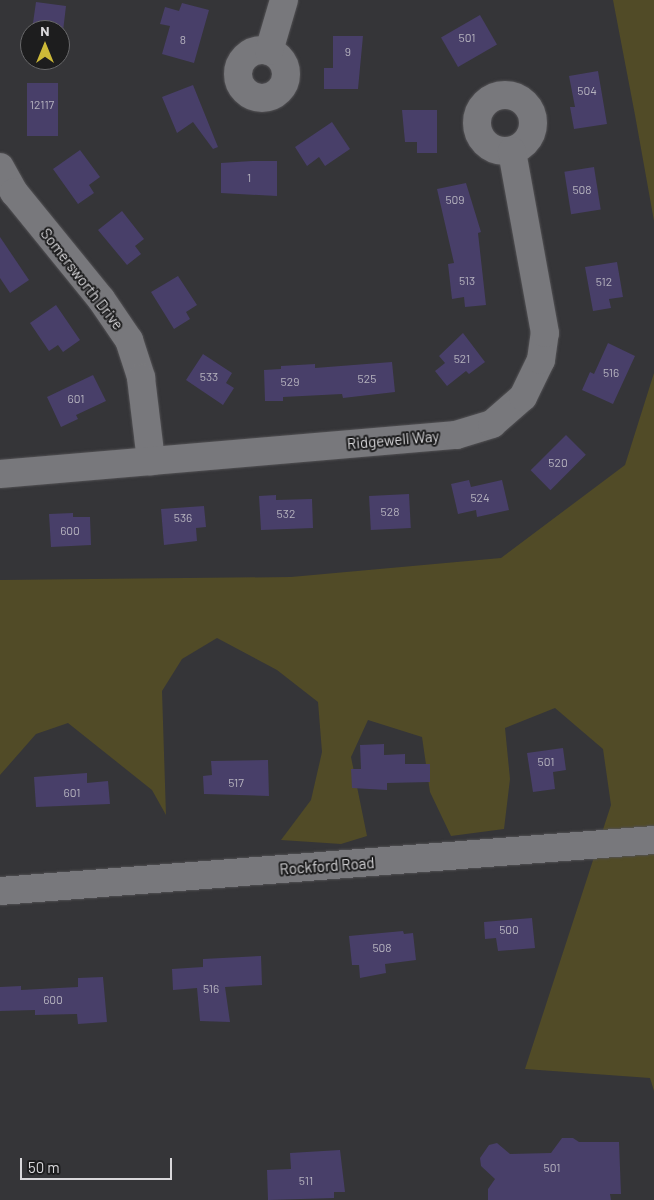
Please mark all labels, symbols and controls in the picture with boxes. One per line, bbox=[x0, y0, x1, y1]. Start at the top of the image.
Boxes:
north arrow bbox=[20, 20, 70, 70]
text: N bbox=[40, 22, 50, 39]
house number: 501 bbox=[459, 31, 475, 45]
house number: 8 bbox=[180, 33, 186, 47]
house number: 9 bbox=[345, 45, 351, 59]
house number: 504 bbox=[577, 84, 597, 98]
house number: 12117 bbox=[30, 98, 54, 112]
house number: 1 bbox=[247, 171, 251, 185]
house number: 508 bbox=[572, 183, 592, 197]
house number: 509 bbox=[445, 193, 465, 207]
street label: Somersworth Drive bbox=[37, 225, 127, 333]
house number: 513 bbox=[459, 274, 475, 288]
house number: 512 bbox=[596, 275, 612, 289]
house number: 521 bbox=[454, 352, 470, 366]
house number: 516 bbox=[603, 366, 619, 380]
house number: 533 bbox=[200, 370, 218, 384]
house number: 525 bbox=[358, 372, 376, 386]
house number: 529 bbox=[281, 375, 299, 389]
house number: 601 bbox=[68, 392, 84, 406]
street label: Ridgewell Way bbox=[346, 427, 440, 453]
house number: 520 bbox=[548, 456, 568, 470]
house number: 524 bbox=[470, 491, 490, 505]
house number: 528 bbox=[381, 505, 399, 519]
house number: 532 bbox=[277, 507, 295, 521]
house number: 536 bbox=[174, 511, 192, 525]
house number: 600 bbox=[60, 524, 80, 538]
house number: 501 bbox=[538, 755, 554, 769]
house number: 517 bbox=[228, 776, 244, 790]
house number: 601 bbox=[64, 786, 80, 800]
street label: Rockford Road bbox=[279, 854, 375, 878]
house number: 500 bbox=[499, 923, 519, 937]
house number: 508 bbox=[372, 941, 392, 955]
house number: 516 bbox=[203, 982, 219, 996]
house number: 600 bbox=[43, 993, 63, 1007]
scale bar bbox=[22, 1148, 175, 1180]
text: 50 m bbox=[28, 1158, 60, 1176]
house number: 501 bbox=[544, 1161, 560, 1175]
house number: 511 bbox=[299, 1174, 313, 1188]

